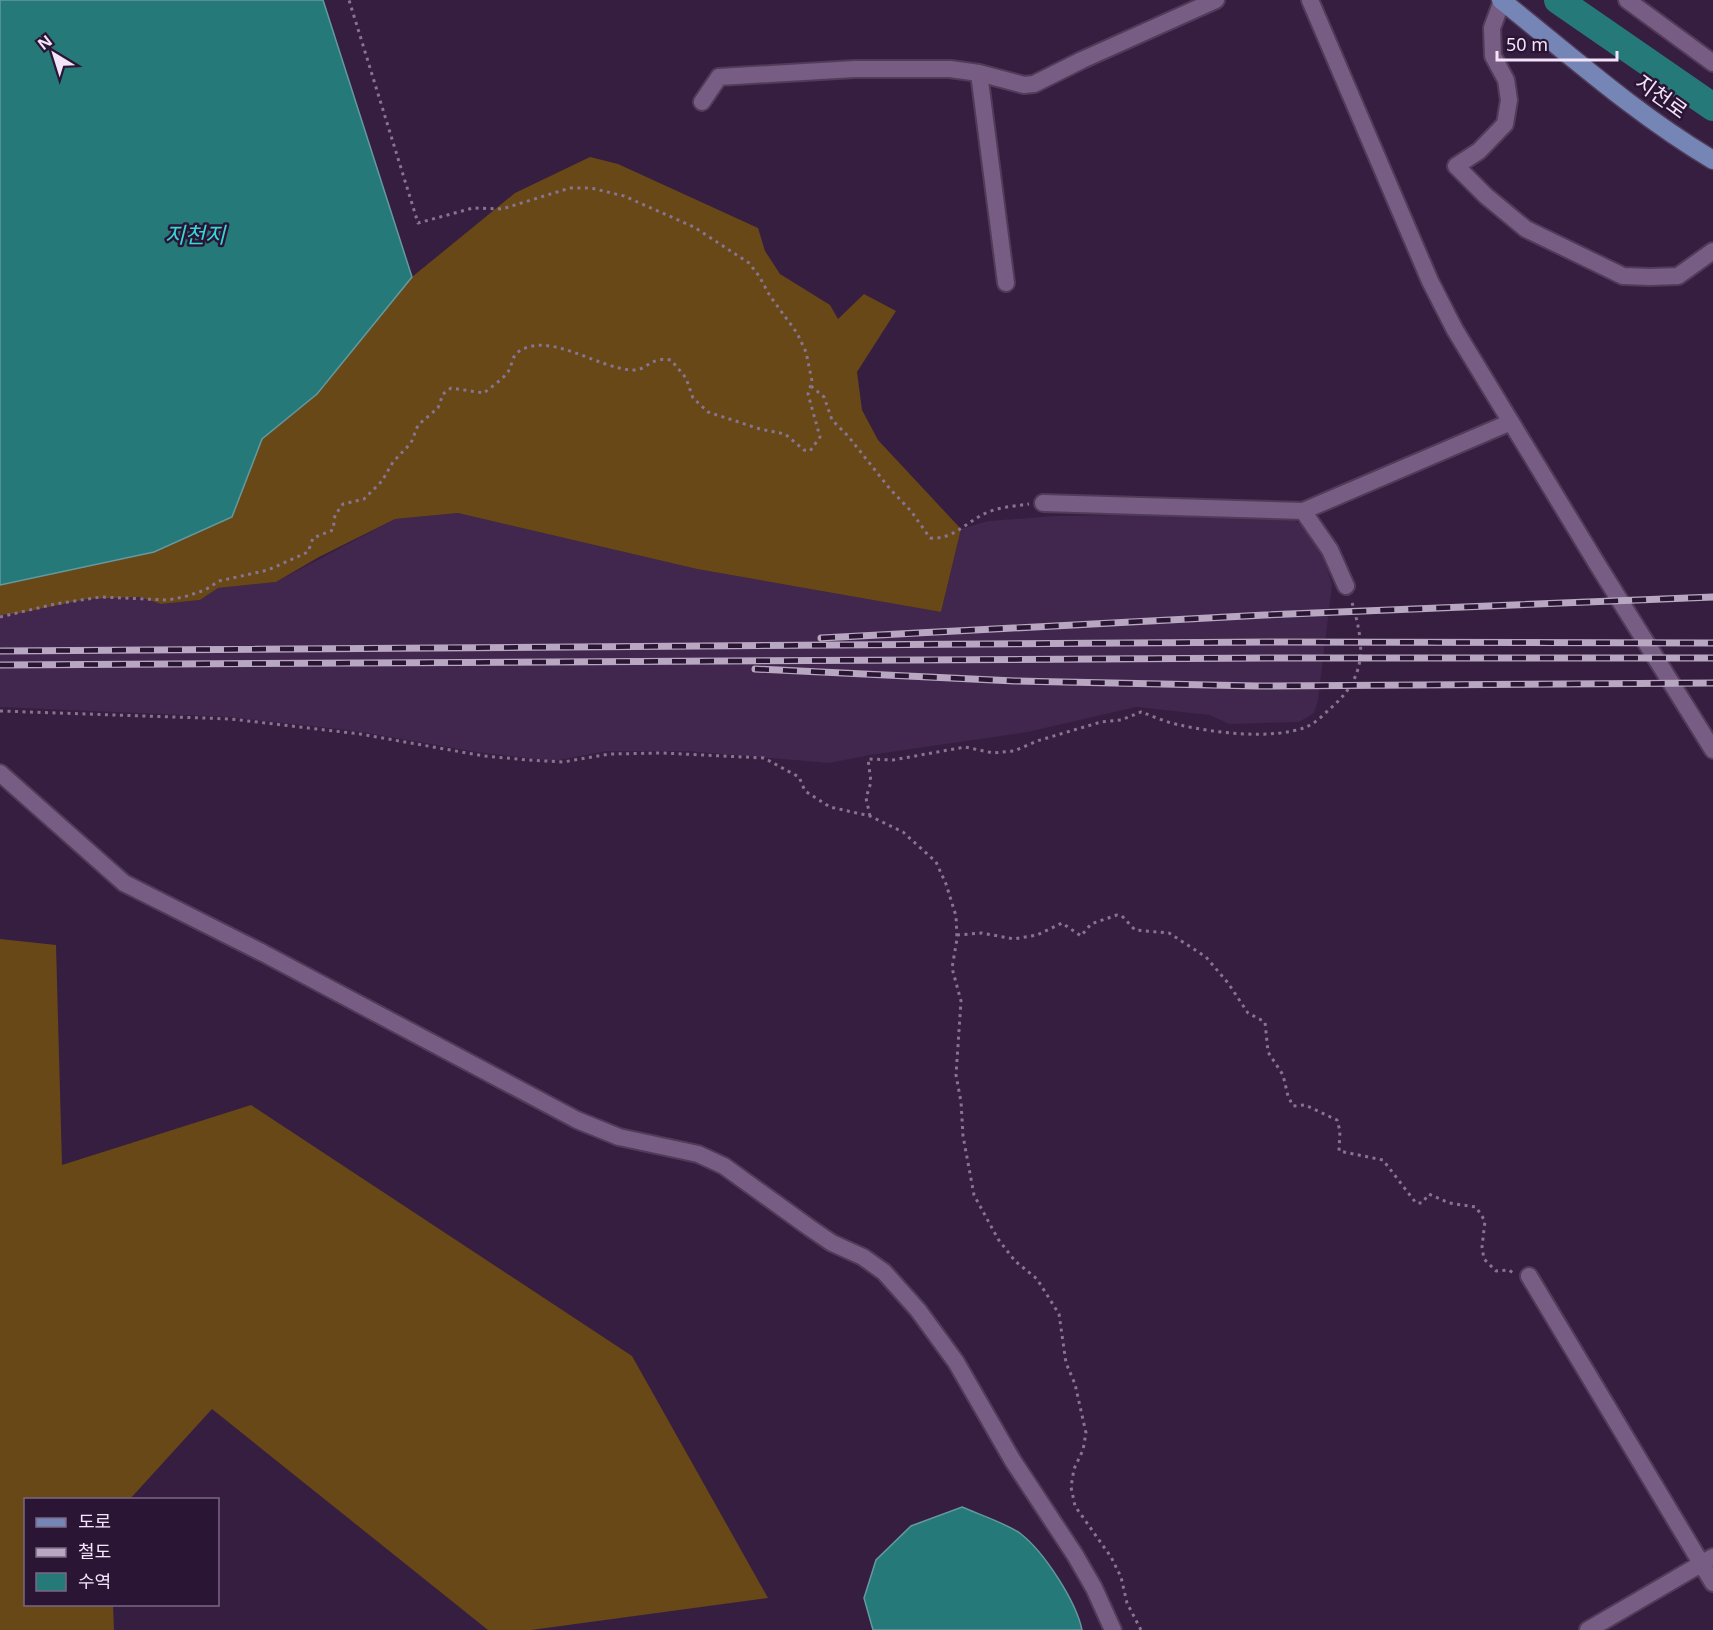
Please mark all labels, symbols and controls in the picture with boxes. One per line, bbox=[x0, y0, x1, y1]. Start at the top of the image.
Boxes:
north arrow bbox=[24, 24, 84, 84]
scale bar bbox=[1497, 24, 1617, 62]
text: N bbox=[33, 30, 57, 55]
text: 50 m bbox=[1506, 32, 1548, 56]
street label: 지천로 bbox=[1630, 68, 1693, 125]
water label: 지천지 bbox=[165, 219, 227, 249]
legend bbox=[24, 1498, 219, 1606]
text: 도로 bbox=[78, 1509, 111, 1533]
text: 철도 bbox=[78, 1539, 111, 1563]
text: 수역 bbox=[78, 1569, 111, 1593]

